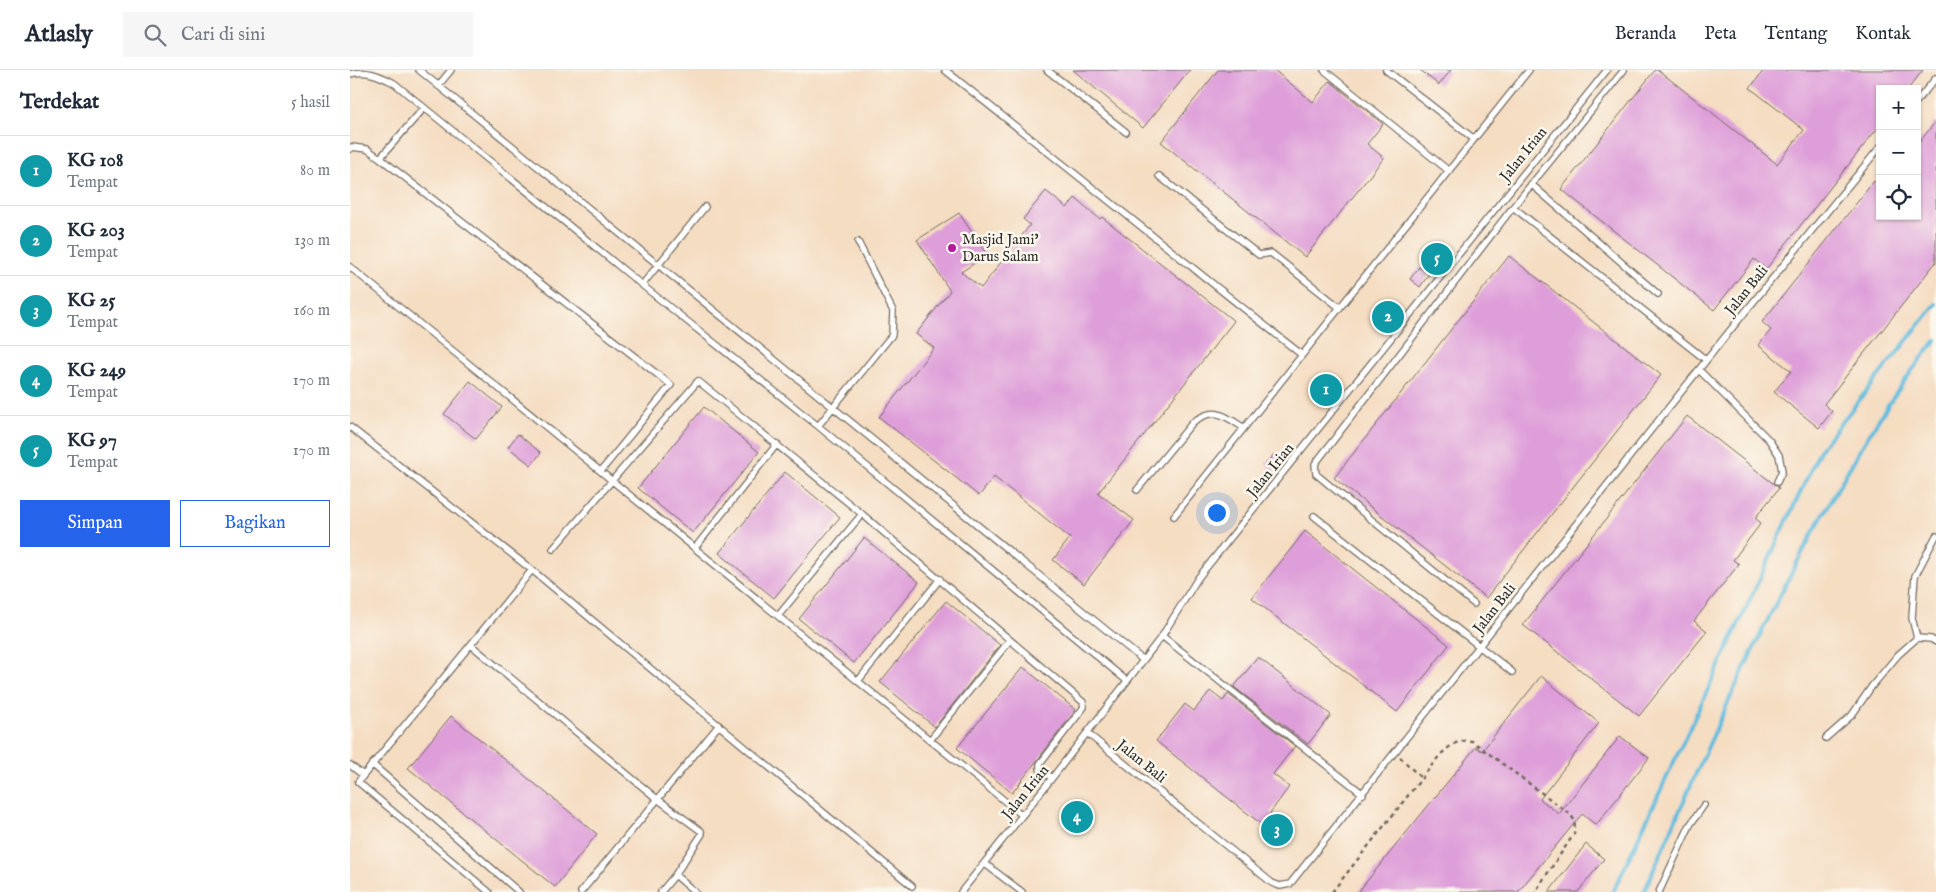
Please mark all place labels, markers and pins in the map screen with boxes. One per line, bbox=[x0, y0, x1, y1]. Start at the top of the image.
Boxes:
place label: Masjid Jami' Darus Salam bbox=[962, 230, 1039, 266]
pin: 5 bbox=[1421, 240, 1453, 278]
marker: Masjid Jami' Darus Salam bbox=[946, 242, 958, 254]
pin: 2 bbox=[1372, 298, 1404, 336]
pin: 1 bbox=[1310, 371, 1342, 409]
pin: 4 bbox=[1061, 798, 1093, 836]
pin: 3 bbox=[1261, 811, 1293, 849]

